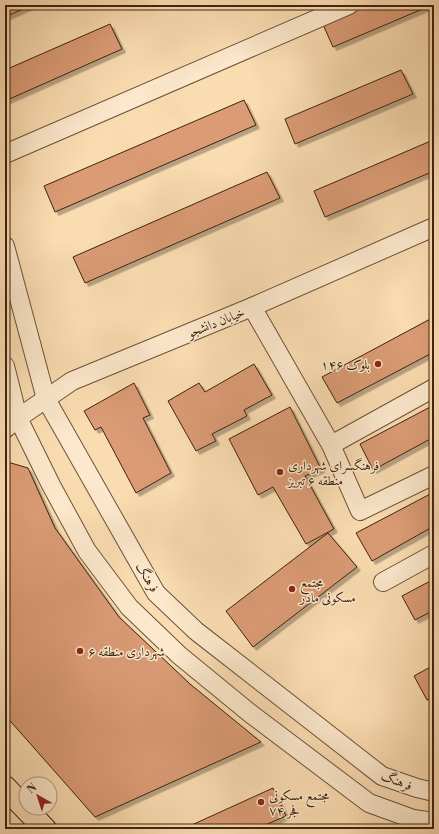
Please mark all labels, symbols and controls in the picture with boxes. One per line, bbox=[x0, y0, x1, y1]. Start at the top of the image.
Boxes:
street label: خیابان دانشجو bbox=[183, 304, 247, 342]
place label: بلوک ۱۴۶ bbox=[321, 357, 370, 373]
marker: بلوک ۱۴۶ bbox=[373, 359, 383, 369]
place label: فرهنگسرای شهرداری منطقه ۶ تبریز bbox=[286, 457, 379, 489]
marker: فرهنگسرای شهرداری منطقه ۶ تبریز bbox=[275, 467, 285, 477]
street label: فرهنگ bbox=[132, 559, 163, 596]
place label: مجتمع مسکونی مادر bbox=[298, 575, 356, 606]
marker: مجتمع مسکونی مادر bbox=[287, 584, 297, 594]
place label: شهرداری منطقه ۶ bbox=[88, 644, 165, 660]
marker: شهرداری منطقه ۶ bbox=[75, 646, 85, 656]
street label: فرهنگ bbox=[379, 767, 415, 794]
north arrow bbox=[18, 776, 58, 816]
text: N bbox=[25, 781, 40, 797]
place label: مجتمع مسکونی فجر ۷۴ bbox=[269, 788, 329, 819]
marker: مجتمع مسکونی فجر ۷۴ bbox=[256, 797, 266, 807]

